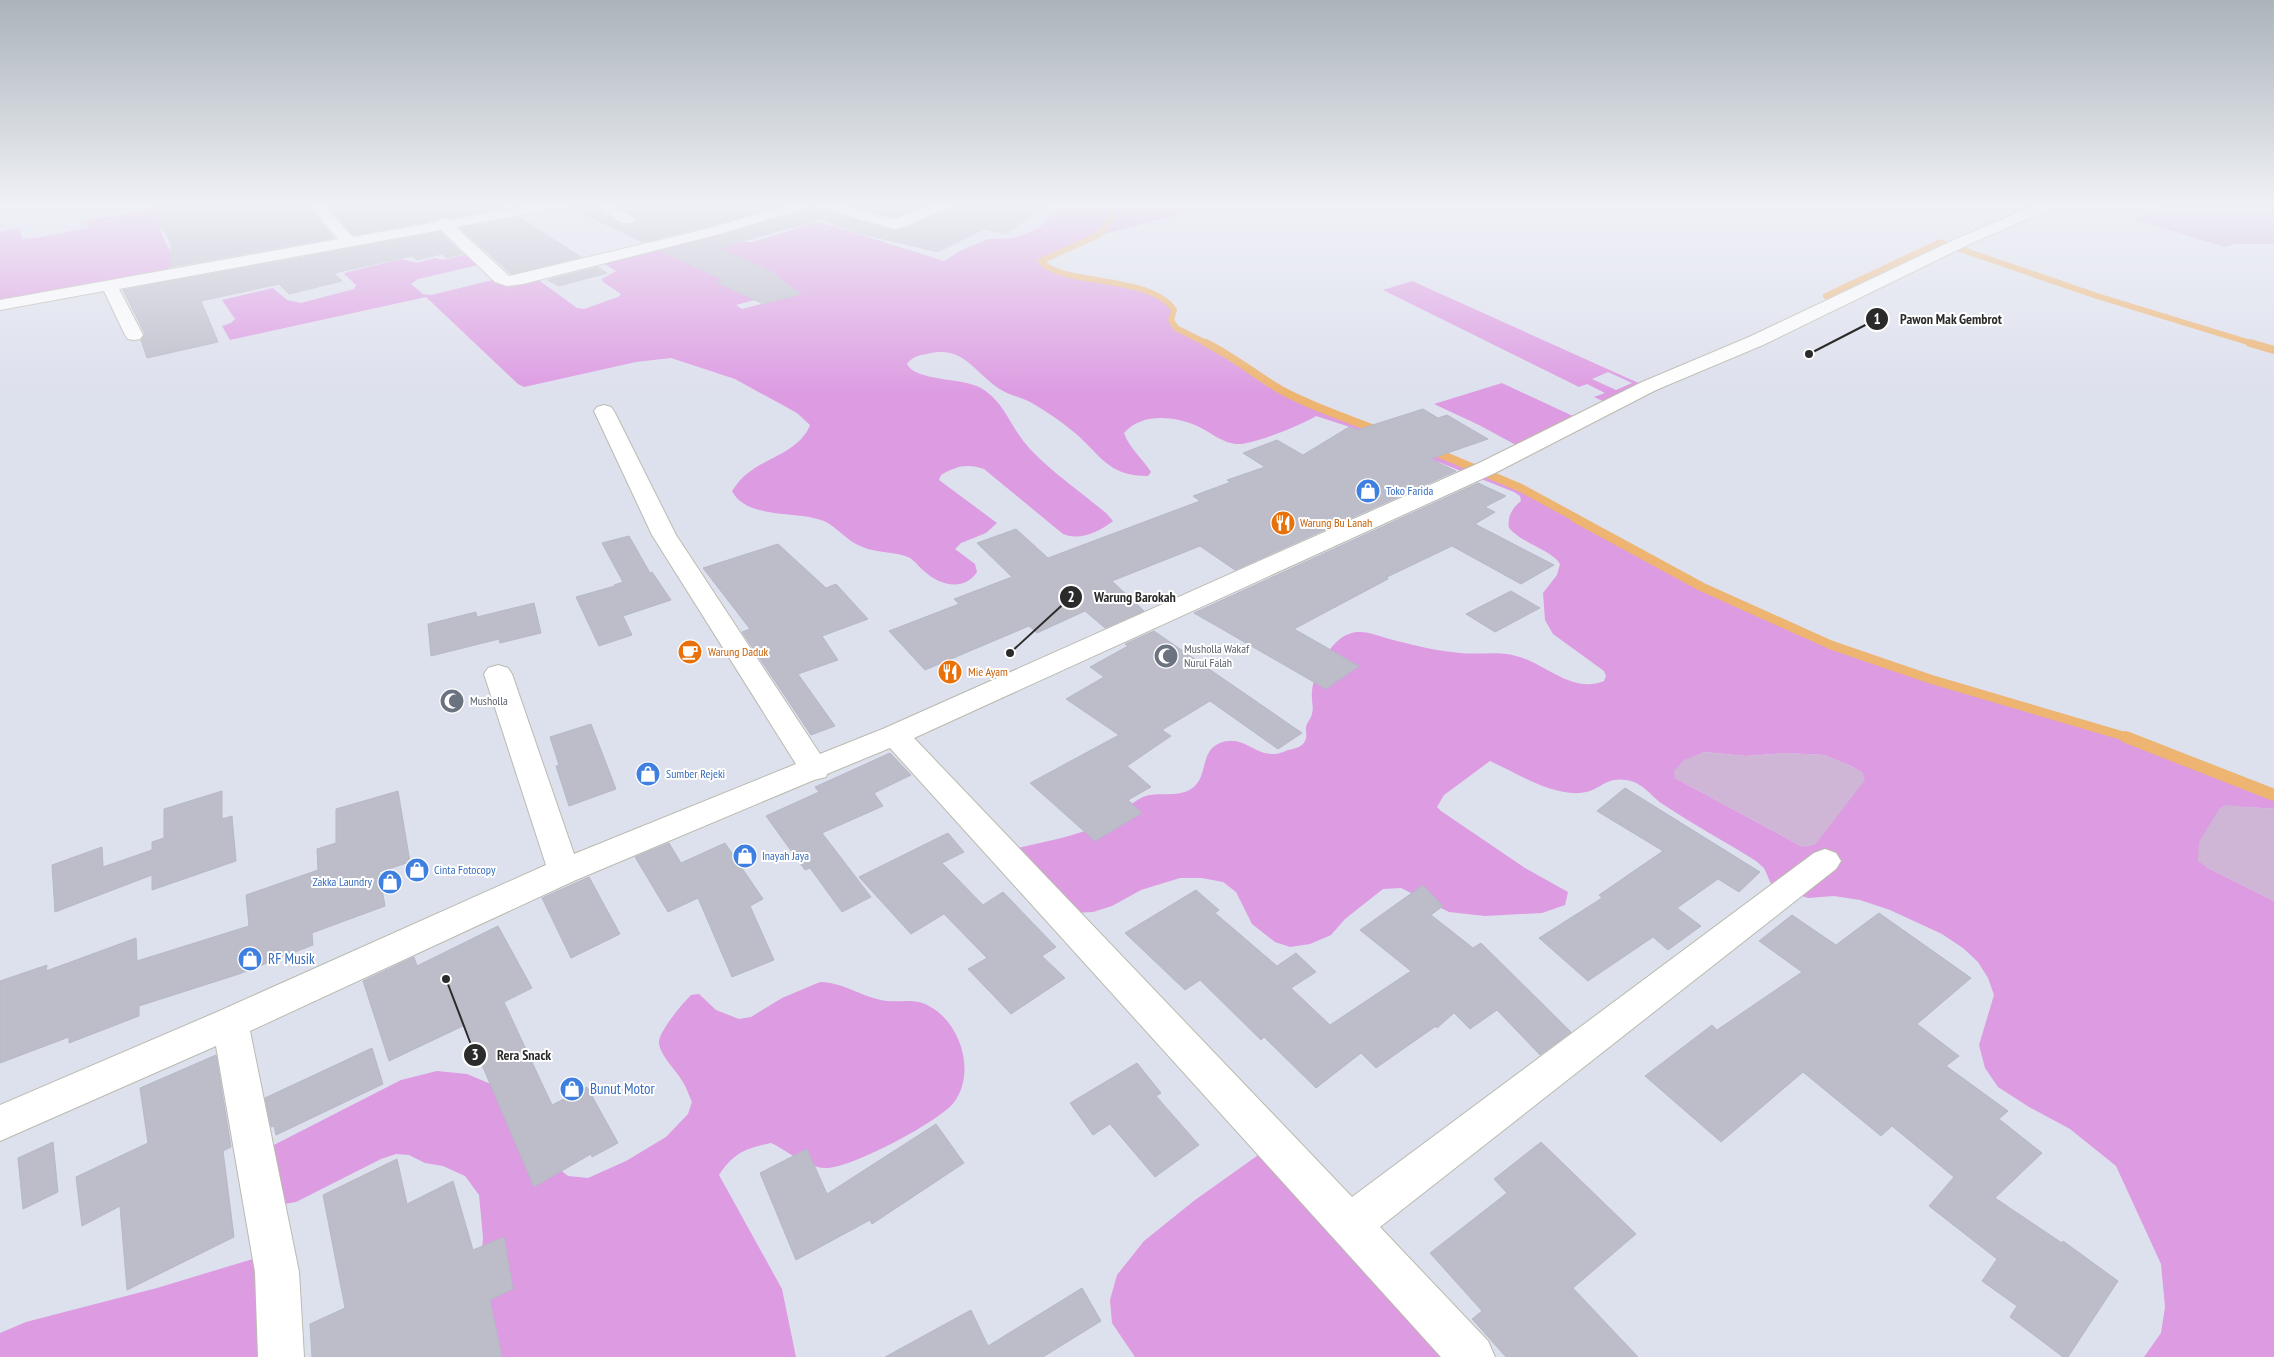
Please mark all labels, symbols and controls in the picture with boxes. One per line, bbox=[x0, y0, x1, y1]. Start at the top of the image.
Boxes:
callout: Pawon Mak Gembrot bbox=[1865, 304, 2012, 333]
text: 1 bbox=[1873, 309, 1881, 328]
text: Pawon Mak Gembrot bbox=[1900, 310, 2002, 328]
shop icon: Toko Farida bbox=[1355, 478, 1381, 504]
place label: Toko Farida bbox=[1386, 483, 1433, 498]
restaurant icon: Warung Bu Lanah bbox=[1270, 510, 1296, 536]
place label: Warung Bu Lanah bbox=[1300, 515, 1372, 530]
callout: Warung Barokah bbox=[1059, 582, 1186, 611]
text: 2 bbox=[1067, 587, 1075, 606]
text: Warung Barokah bbox=[1093, 588, 1176, 606]
cafe icon: Warung Daduk bbox=[677, 639, 703, 665]
place label: Musholla Wakaf Nurul Falah bbox=[1184, 641, 1250, 670]
mosque icon: Musholla Wakaf Nurul Falah bbox=[1153, 643, 1179, 669]
place label: Warung Daduk bbox=[708, 644, 768, 659]
restaurant icon: Mie Ayam bbox=[937, 659, 963, 685]
place label: Mie Ayam bbox=[968, 664, 1008, 679]
mosque icon: Musholla bbox=[439, 688, 465, 714]
place label: Musholla bbox=[470, 693, 508, 708]
shop icon: Sumber Rejeki bbox=[635, 761, 661, 787]
place label: Sumber Rejeki bbox=[666, 766, 725, 781]
shop icon: Inayah Jaya bbox=[732, 843, 758, 869]
place label: Inayah Jaya bbox=[762, 848, 809, 863]
shop icon: Cinta Fotocopy bbox=[404, 857, 430, 883]
place label: Cinta Fotocopy bbox=[434, 862, 496, 877]
shop icon: Zakka Laundry bbox=[377, 869, 403, 895]
place label: Zakka Laundry bbox=[312, 874, 372, 889]
shop icon: RF Musik bbox=[237, 946, 263, 972]
place label: RF Musik bbox=[268, 949, 315, 968]
callout: Rera Snack bbox=[462, 1040, 561, 1069]
text: 3 bbox=[471, 1045, 479, 1064]
text: Rera Snack bbox=[497, 1046, 551, 1064]
shop icon: Bunut Motor bbox=[559, 1076, 585, 1102]
place label: Bunut Motor bbox=[590, 1079, 655, 1098]

